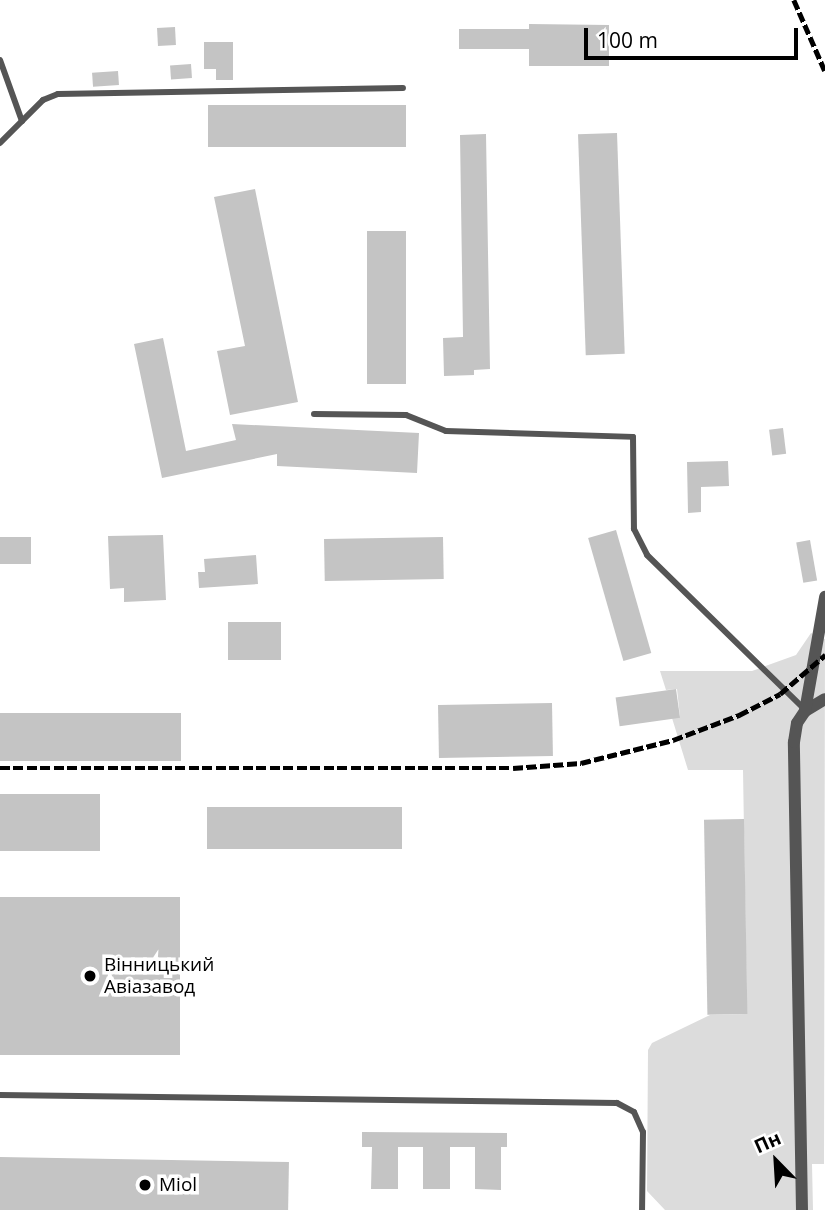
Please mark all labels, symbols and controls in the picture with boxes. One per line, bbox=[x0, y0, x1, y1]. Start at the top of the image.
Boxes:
scale bar bbox=[587, 14, 800, 58]
text: 100 m bbox=[597, 26, 658, 54]
place label: Вінницький Авіазавод bbox=[104, 954, 214, 998]
marker: Вінницький Авіазавод bbox=[82, 968, 98, 984]
text: Пн bbox=[750, 1124, 785, 1159]
north arrow bbox=[741, 1126, 811, 1196]
place label: Miol bbox=[159, 1174, 197, 1196]
marker: Miol bbox=[137, 1177, 153, 1193]

